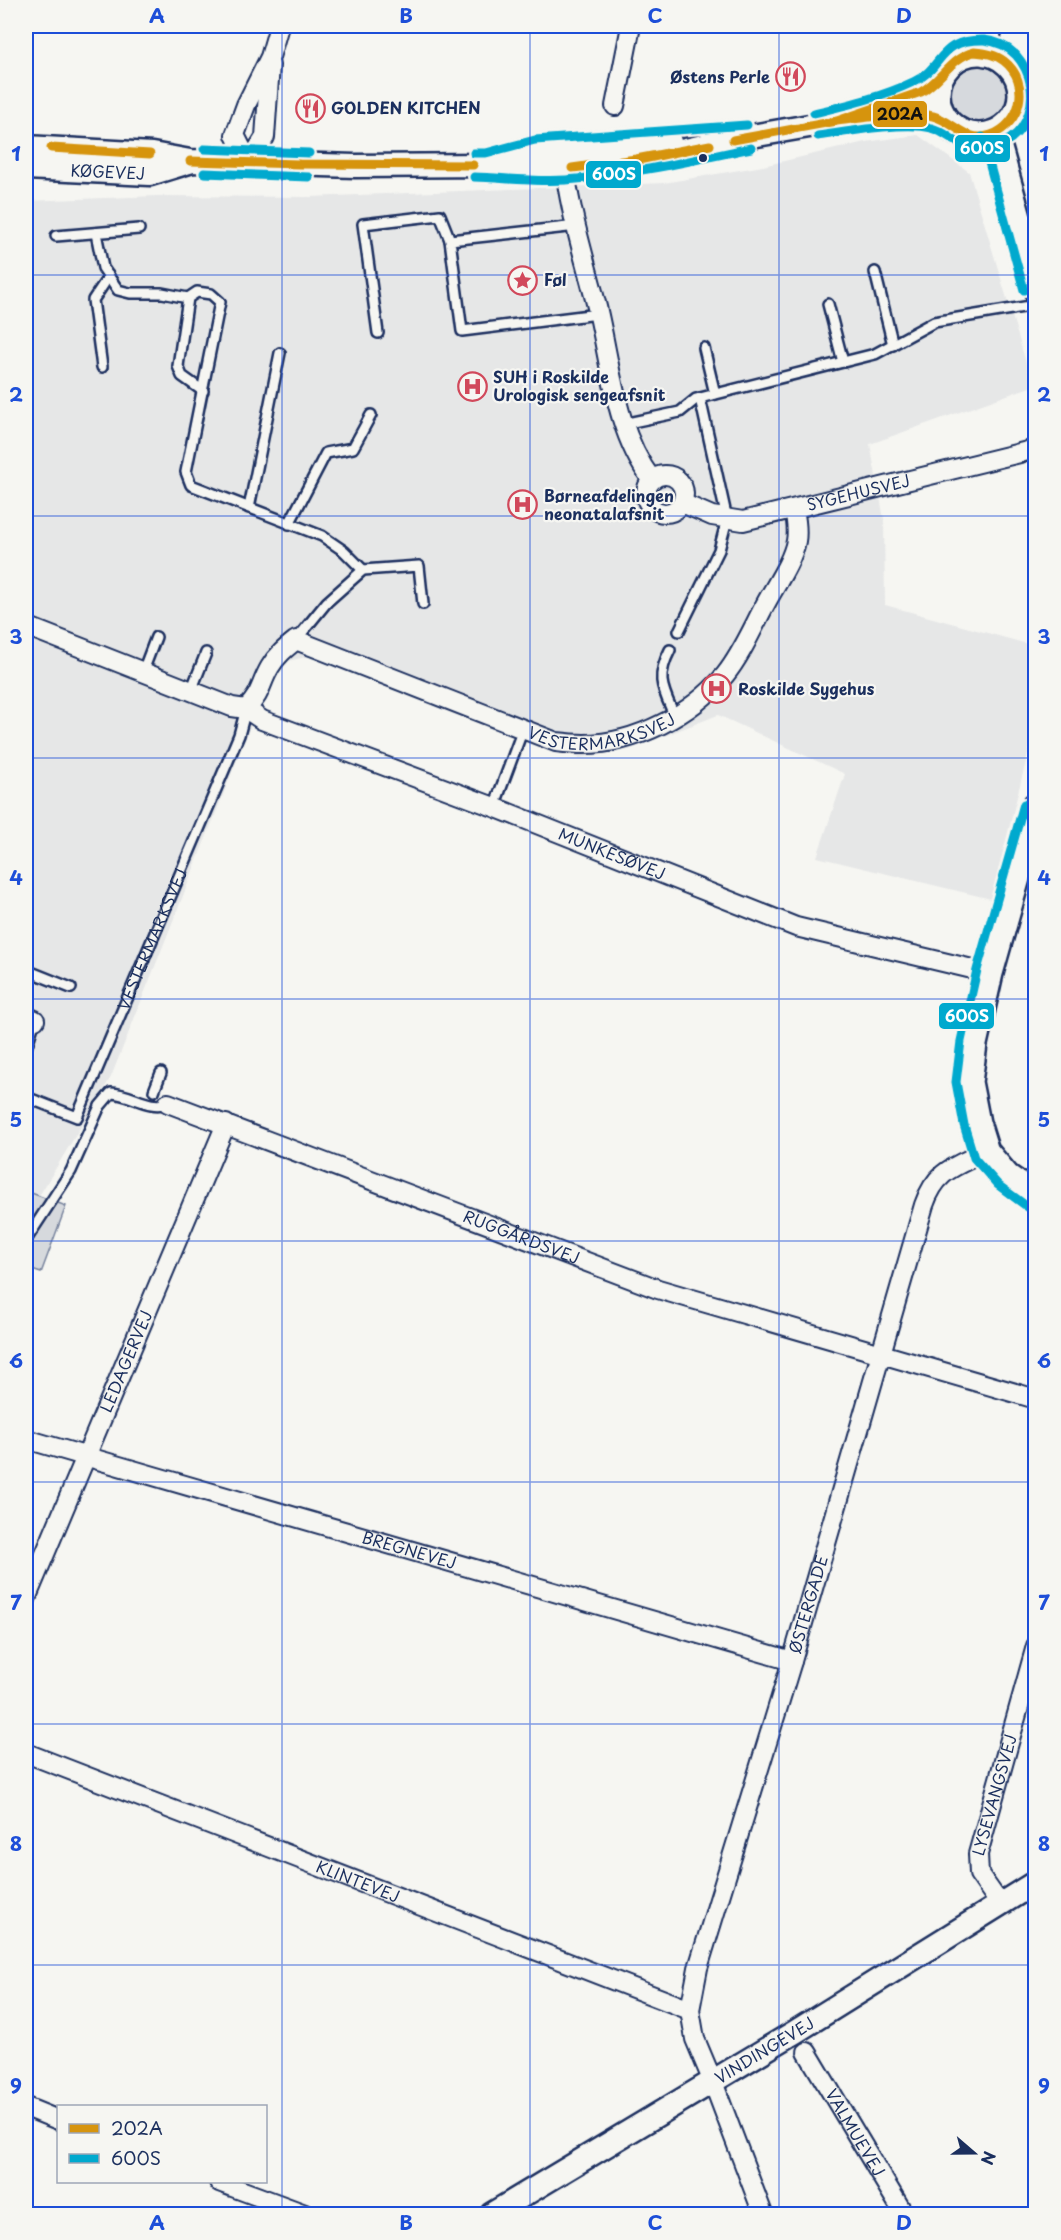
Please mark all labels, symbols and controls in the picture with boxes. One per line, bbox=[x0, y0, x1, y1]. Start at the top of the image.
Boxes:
text: A bbox=[149, 0, 165, 30]
text: B bbox=[399, 0, 413, 30]
text: C bbox=[647, 0, 663, 30]
text: D bbox=[896, 0, 912, 30]
restaurant icon: Østens Perle bbox=[775, 61, 807, 93]
place label: Østens Perle bbox=[670, 64, 770, 88]
restaurant icon: GOLDEN KITCHEN bbox=[294, 92, 326, 124]
place label: GOLDEN KITCHEN bbox=[331, 95, 481, 119]
line badge: 202A bbox=[872, 100, 928, 128]
text: 202A bbox=[877, 101, 924, 125]
line badge: 600S bbox=[954, 134, 1011, 163]
text: 600S bbox=[960, 135, 1004, 159]
text: 1 bbox=[11, 138, 21, 168]
text: 1 bbox=[1039, 138, 1049, 168]
unlabelled marker bbox=[697, 152, 709, 164]
street label: KØGEVEJ bbox=[70, 157, 146, 185]
line badge: 600S bbox=[585, 160, 642, 189]
text: 600S bbox=[592, 161, 636, 185]
place icon: Føl bbox=[507, 264, 539, 296]
place label: Føl bbox=[544, 267, 567, 291]
place label: SUH i Roskilde Urologisk sengeafsnit bbox=[493, 364, 666, 406]
hospital icon: SUH i Roskilde Urologisk sengeafsnit bbox=[456, 370, 488, 402]
text: 2 bbox=[9, 379, 23, 409]
text: 2 bbox=[1037, 379, 1051, 409]
street label: SYGEHUSVEJ bbox=[804, 467, 913, 516]
place label: Børneafdelingen neonatalafsnit bbox=[544, 483, 674, 525]
hospital icon: Børneafdelingen neonatalafsnit bbox=[507, 489, 539, 521]
text: 3 bbox=[9, 621, 23, 651]
text: 3 bbox=[1037, 621, 1051, 651]
hospital icon: Roskilde Sygehus bbox=[701, 673, 733, 705]
place label: Roskilde Sygehus bbox=[738, 676, 875, 700]
street label: VESTERMARKSVEJ bbox=[525, 706, 679, 755]
street label: MUNKESØVEJ bbox=[555, 821, 669, 885]
text: 4 bbox=[9, 862, 23, 892]
text: 4 bbox=[1037, 862, 1051, 892]
street label: VESTERMARKSVEJ bbox=[111, 864, 192, 1013]
line badge: 600S bbox=[938, 1002, 995, 1030]
text: 600S bbox=[945, 1003, 989, 1027]
text: 5 bbox=[10, 1104, 22, 1134]
text: 5 bbox=[1038, 1104, 1050, 1134]
street label: RUGGÅRDSVEJ bbox=[460, 1203, 584, 1269]
street label: LEDAGERVEJ bbox=[93, 1306, 157, 1416]
text: 6 bbox=[9, 1345, 23, 1375]
text: 6 bbox=[1037, 1345, 1051, 1375]
street label: BREGNEVEJ bbox=[359, 1524, 460, 1574]
street label: ØSTERGADE bbox=[782, 1552, 833, 1656]
text: 7 bbox=[10, 1587, 22, 1617]
text: 7 bbox=[1038, 1587, 1050, 1617]
street label: LYSEVANGSVEJ bbox=[965, 1731, 1022, 1858]
text: 8 bbox=[10, 1828, 22, 1858]
text: 8 bbox=[1038, 1828, 1050, 1858]
street label: KLINTEVEJ bbox=[313, 1853, 404, 1908]
street label: VINDINGEVEJ bbox=[710, 2010, 819, 2089]
text: 9 bbox=[10, 2070, 22, 2100]
text: 9 bbox=[1038, 2070, 1050, 2100]
street label: VALMUEVEJ bbox=[821, 2084, 892, 2180]
legend bbox=[57, 2105, 267, 2183]
text: 202A bbox=[111, 2114, 163, 2141]
north arrow bbox=[944, 2123, 1004, 2183]
text: 600S bbox=[111, 2144, 161, 2171]
text: N bbox=[976, 2148, 1002, 2169]
text: A bbox=[149, 2207, 165, 2237]
text: B bbox=[399, 2207, 413, 2237]
text: C bbox=[647, 2207, 663, 2237]
text: D bbox=[896, 2207, 912, 2237]

